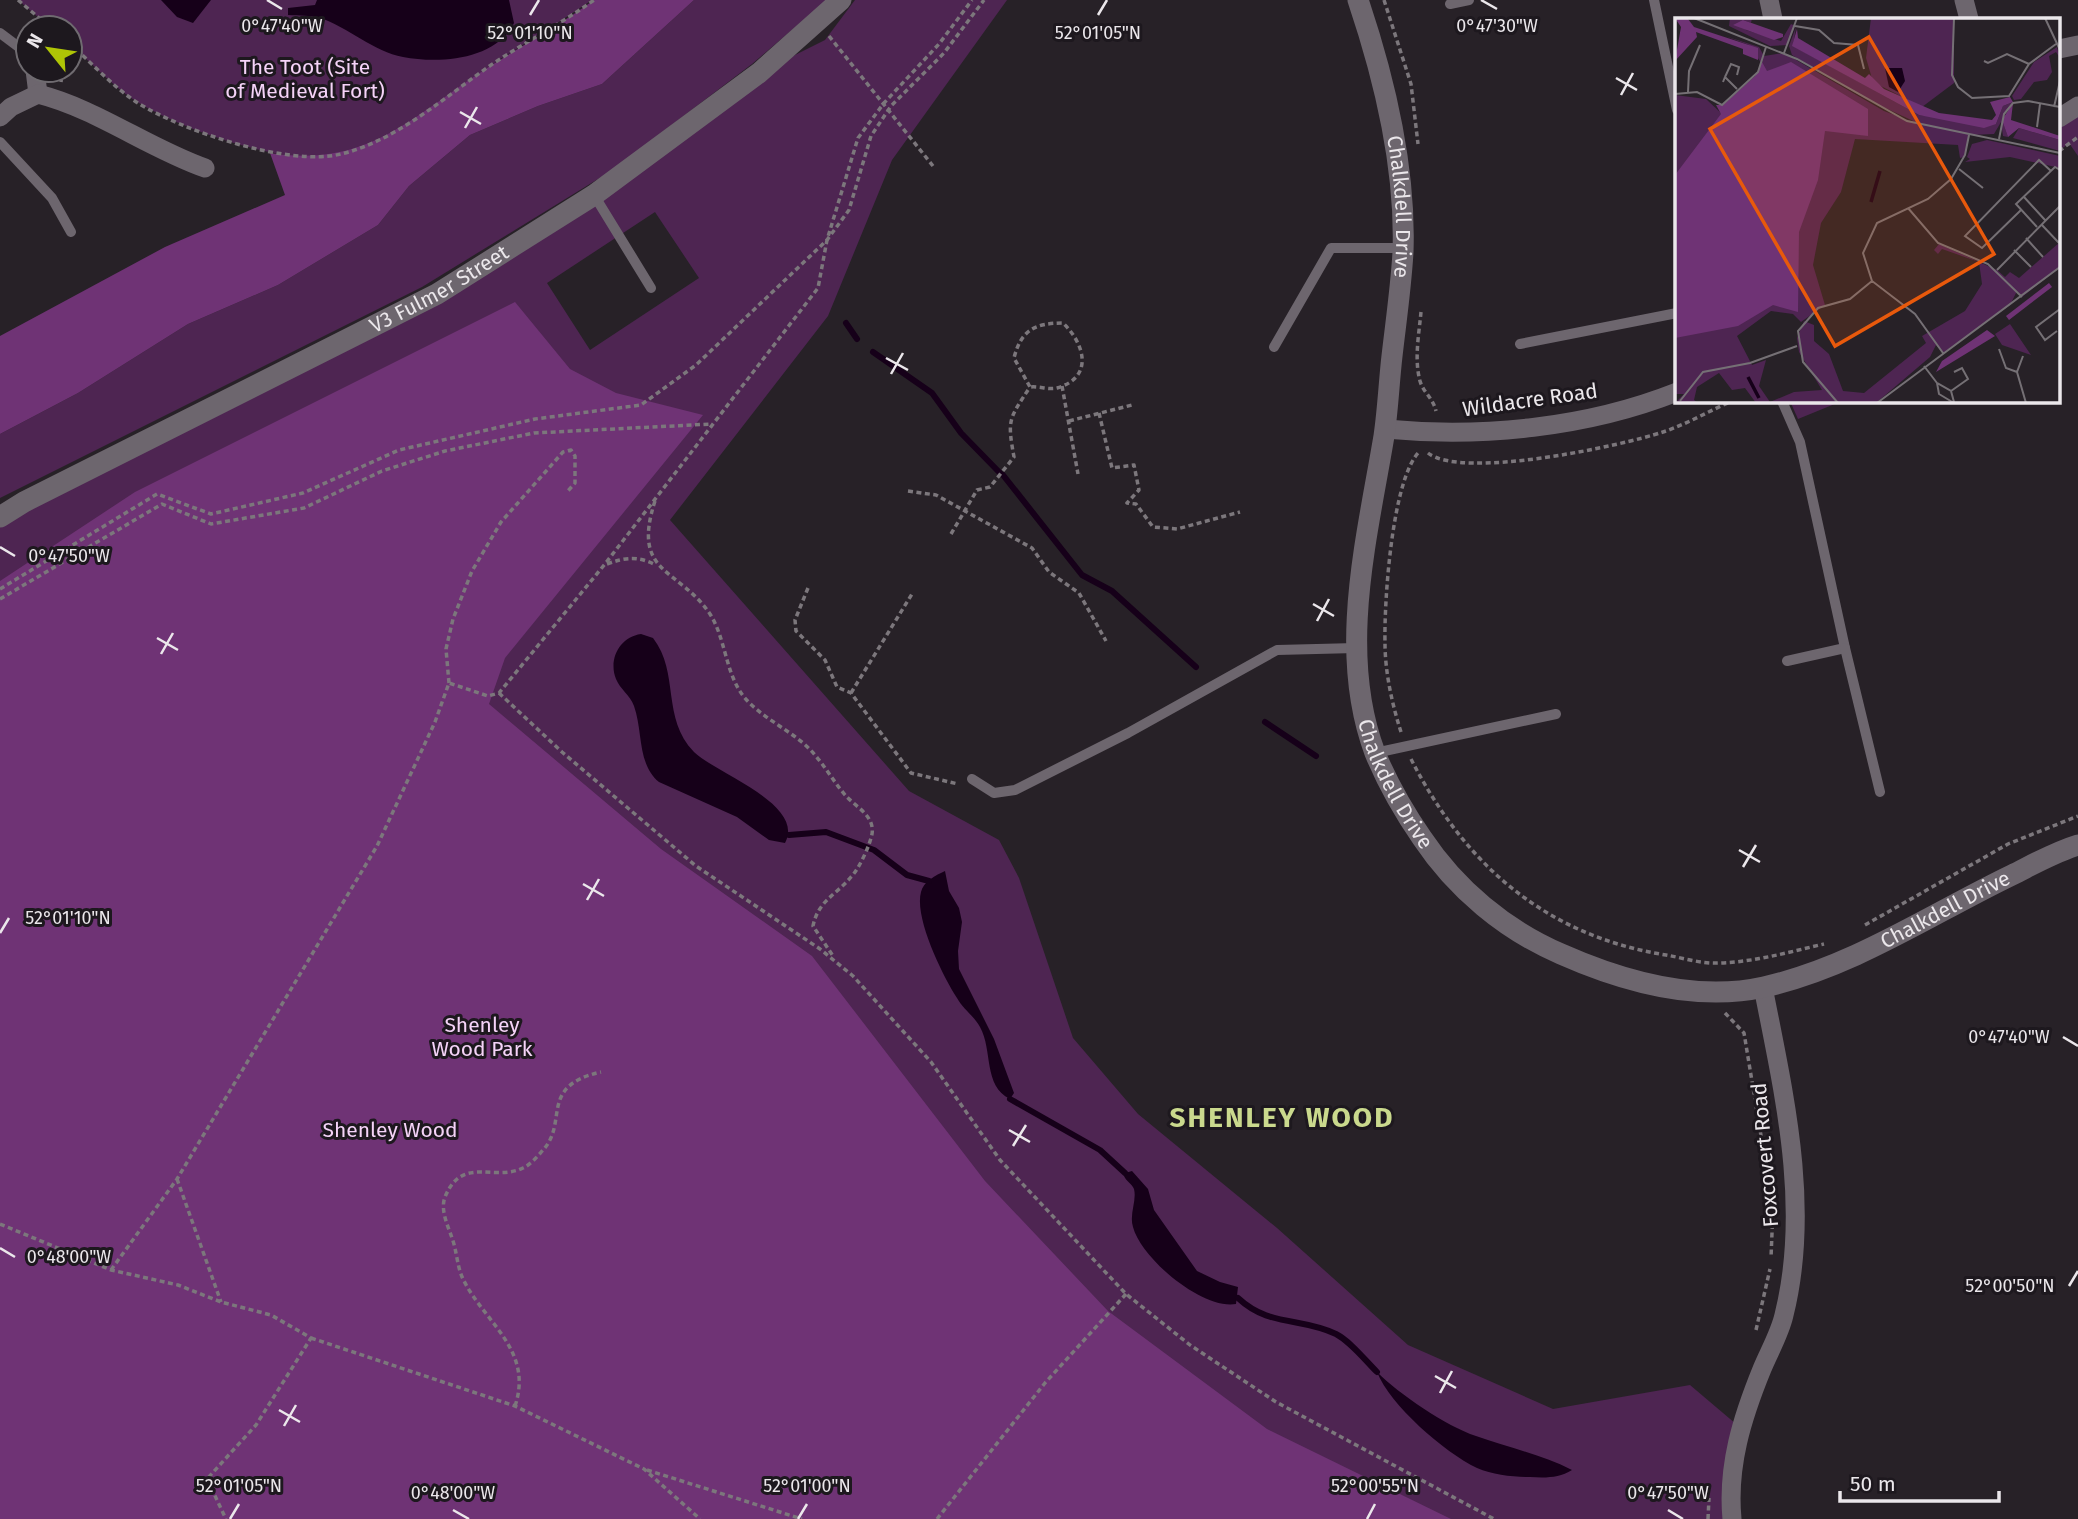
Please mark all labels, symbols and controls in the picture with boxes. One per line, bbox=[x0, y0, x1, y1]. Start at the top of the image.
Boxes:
north arrow bbox=[14, 14, 84, 84]
text: 0°47'40"W bbox=[241, 15, 323, 37]
text: 0°47'30"W bbox=[1456, 15, 1538, 37]
inset map bbox=[1675, 18, 2060, 402]
text: 52°01'10"N bbox=[487, 22, 573, 44]
text: 52°01'05"N bbox=[1055, 22, 1141, 44]
text: N bbox=[22, 30, 48, 52]
park label: The Toot (Site of Medieval Fort) bbox=[225, 54, 385, 104]
street label: Chalkdell Drive bbox=[1381, 134, 1416, 279]
street label: V3 Fulmer Street bbox=[365, 239, 514, 339]
street label: Wildacre Road bbox=[1461, 378, 1599, 422]
text: 0°47'50"W bbox=[28, 545, 110, 567]
street label: Chalkdell Drive bbox=[1352, 716, 1439, 854]
street label: Chalkdell Drive bbox=[1876, 865, 2014, 954]
text: 52°01'10"N bbox=[25, 907, 111, 929]
park label: Shenley Wood Park bbox=[431, 1012, 533, 1062]
text: 0°47'40"W bbox=[1968, 1026, 2050, 1048]
street label: Foxcovert Road bbox=[1746, 1082, 1784, 1228]
district label: SHENLEY WOOD bbox=[1170, 1101, 1394, 1134]
park label: Shenley Wood bbox=[322, 1117, 458, 1143]
text: 0°48'00"W bbox=[27, 1246, 111, 1268]
text: 52°00'50"N bbox=[1965, 1275, 2055, 1297]
scale bar bbox=[1840, 1460, 1999, 1504]
text: 50 m bbox=[1850, 1471, 1896, 1497]
text: 52°01'05"N bbox=[196, 1475, 282, 1497]
text: 52°01'00"N bbox=[763, 1475, 851, 1497]
text: 52°00'55"N bbox=[1331, 1475, 1419, 1497]
text: 0°48'00"W bbox=[411, 1482, 495, 1504]
text: 0°47'50"W bbox=[1627, 1482, 1709, 1504]

